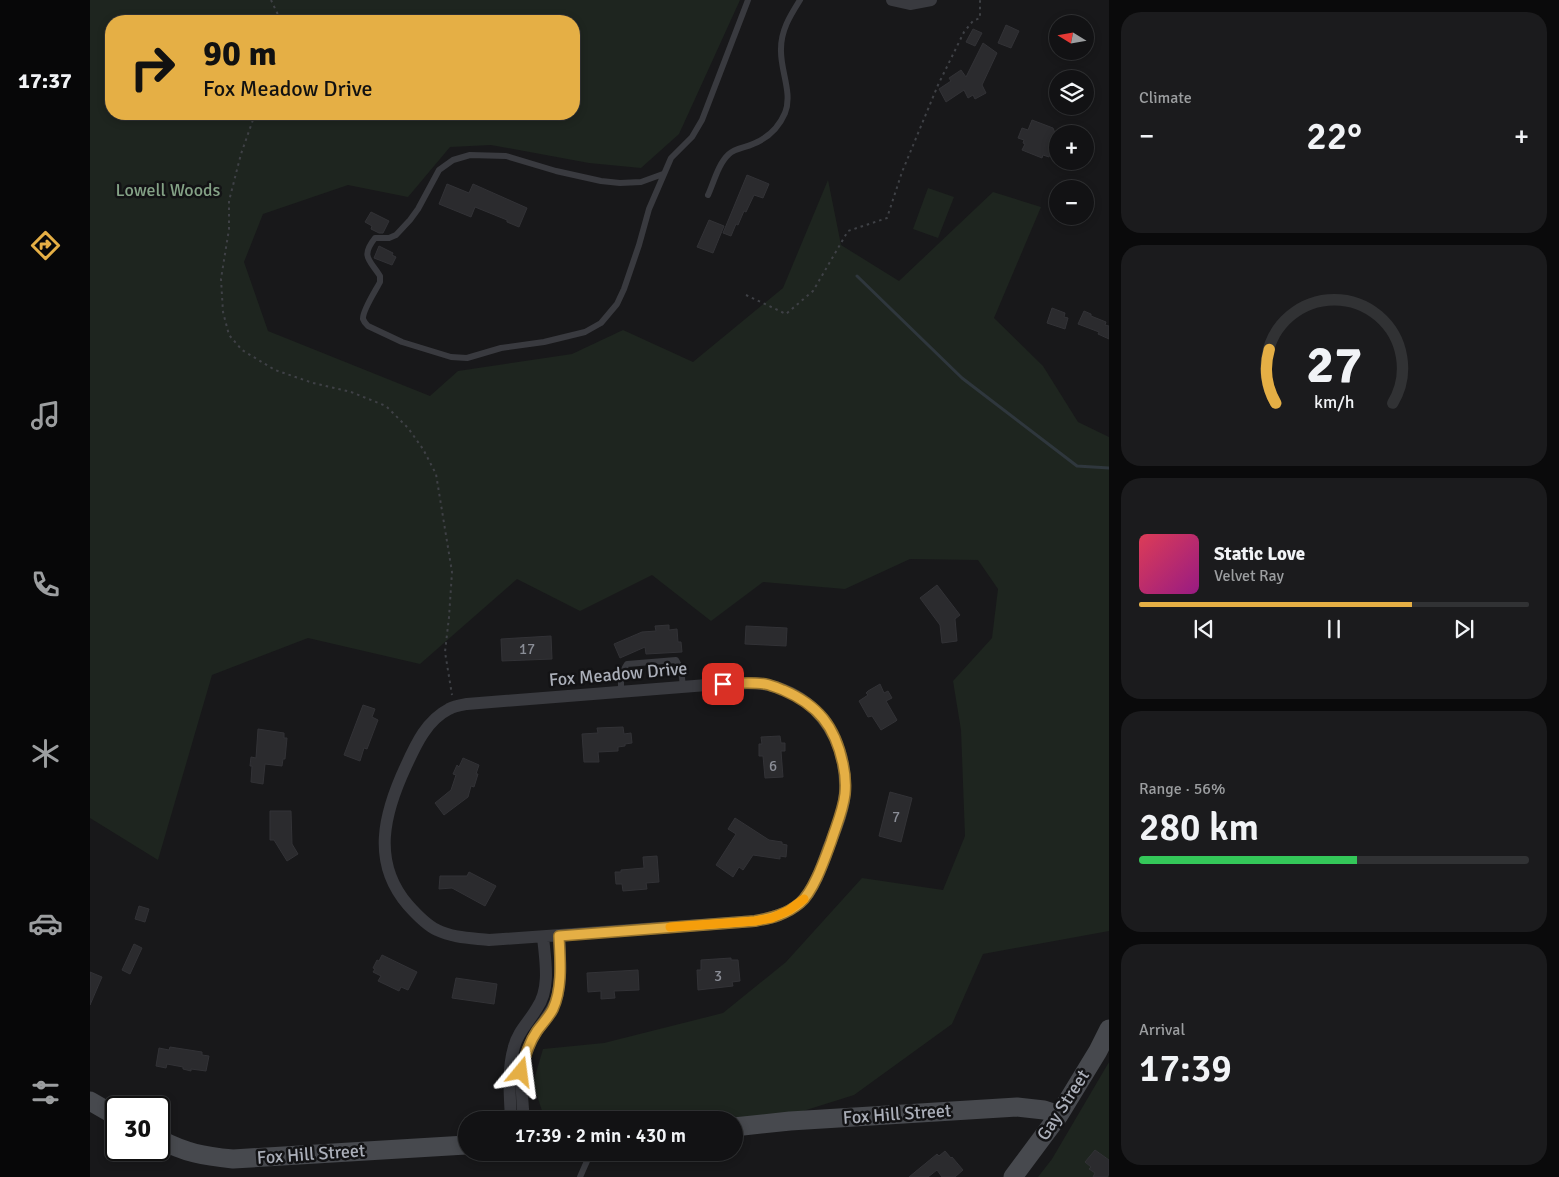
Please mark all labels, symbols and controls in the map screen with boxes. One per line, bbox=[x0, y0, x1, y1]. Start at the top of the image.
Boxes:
north arrow bbox=[1049, 15, 1094, 60]
map controls bbox=[1049, 15, 1094, 225]
text: 90 m bbox=[203, 32, 277, 75]
icon: right bbox=[120, 35, 185, 100]
text: 17:37 bbox=[18, 67, 72, 94]
button: layers bbox=[1049, 70, 1094, 115]
text: Fox Meadow Drive bbox=[203, 75, 373, 102]
text: Climate bbox=[1139, 88, 1192, 108]
text: 22° bbox=[1306, 113, 1362, 160]
text: − bbox=[1139, 119, 1154, 153]
text: + bbox=[1514, 119, 1529, 153]
button: + bbox=[1049, 125, 1094, 170]
park label: Lowell Woods bbox=[116, 179, 221, 201]
button: − bbox=[1049, 180, 1094, 225]
icon: directions bbox=[28, 228, 63, 263]
text: 27 bbox=[1306, 333, 1362, 397]
text: km/h bbox=[1314, 391, 1354, 413]
icon: music bbox=[28, 398, 63, 433]
text: Static Love bbox=[1214, 542, 1305, 566]
text: Velvet Ray bbox=[1214, 566, 1284, 586]
icon: phone bbox=[28, 567, 63, 602]
icon: previous bbox=[1190, 615, 1218, 643]
icon: pause bbox=[1320, 615, 1348, 643]
icon: next bbox=[1450, 615, 1478, 643]
house number: 17 bbox=[519, 640, 535, 658]
street label: Fox Meadow Drive bbox=[548, 657, 688, 691]
pin bbox=[702, 663, 744, 705]
icon: arrive bbox=[709, 670, 737, 698]
icon: climate bbox=[28, 736, 63, 771]
house number: 6 bbox=[769, 757, 777, 775]
text: Range · 56% bbox=[1139, 779, 1225, 799]
text: 280 km bbox=[1139, 804, 1259, 851]
house number: 7 bbox=[892, 808, 900, 826]
icon: car bbox=[28, 906, 63, 941]
house number: 3 bbox=[714, 967, 722, 985]
text: Arrival bbox=[1139, 1020, 1185, 1040]
position arrow bbox=[494, 1045, 546, 1097]
text: 17:39 bbox=[1139, 1045, 1232, 1092]
street label: Gay Street bbox=[1032, 1066, 1094, 1144]
icon: filters bbox=[28, 1075, 63, 1110]
speed limit sign: 30 bbox=[105, 1096, 170, 1161]
street label: Fox Hill Street bbox=[842, 1099, 952, 1129]
text: 17:39 · 2 min · 430 m bbox=[515, 1124, 686, 1148]
street label: Fox Hill Street bbox=[256, 1139, 366, 1169]

